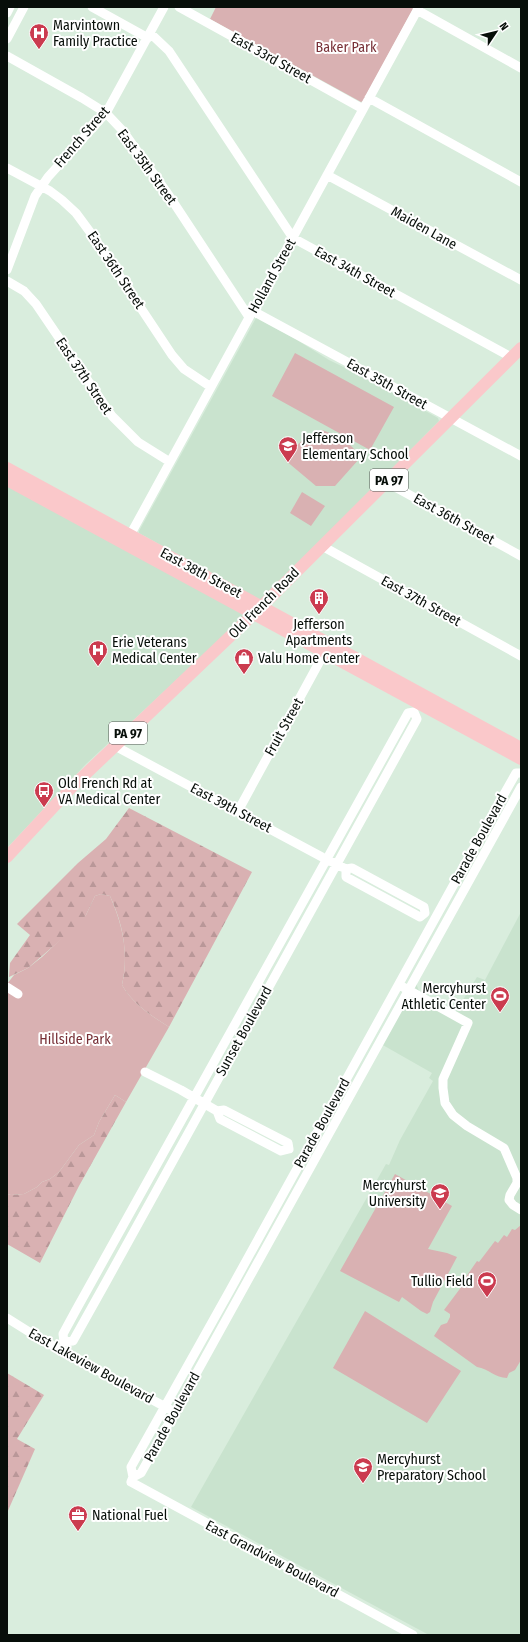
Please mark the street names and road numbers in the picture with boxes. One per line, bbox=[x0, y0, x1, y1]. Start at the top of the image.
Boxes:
street label: East 33rd Street bbox=[228, 29, 315, 87]
street label: French Street bbox=[51, 103, 113, 171]
street label: East 35th Street bbox=[114, 126, 180, 208]
street label: Maiden Lane bbox=[388, 203, 460, 253]
street label: East 36th Street bbox=[84, 228, 148, 312]
street label: Holland Street bbox=[245, 235, 300, 316]
street label: East 34th Street bbox=[312, 243, 399, 301]
street label: East 37th Street bbox=[52, 335, 116, 418]
street label: East 35th Street bbox=[344, 355, 431, 413]
road number: PA 97 bbox=[370, 469, 408, 491]
street label: East 36th Street bbox=[411, 490, 498, 548]
street label: East 38th Street bbox=[157, 544, 245, 602]
street label: Old French Road bbox=[225, 564, 303, 642]
street label: East 37th Street bbox=[378, 572, 464, 630]
street label: Fruit Street bbox=[261, 695, 307, 759]
road number: PA 97 bbox=[109, 722, 147, 744]
street label: East 39th Street bbox=[187, 779, 275, 837]
street label: Parade Boulevard bbox=[447, 791, 511, 887]
street label: Sunset Boulevard bbox=[212, 983, 276, 1079]
street label: Parade Boulevard bbox=[290, 1075, 354, 1171]
street label: East Lakeview Boulevard bbox=[26, 1325, 156, 1407]
street label: Parade Boulevard bbox=[140, 1369, 204, 1465]
street label: East Grandview Boulevard bbox=[203, 1517, 341, 1601]

